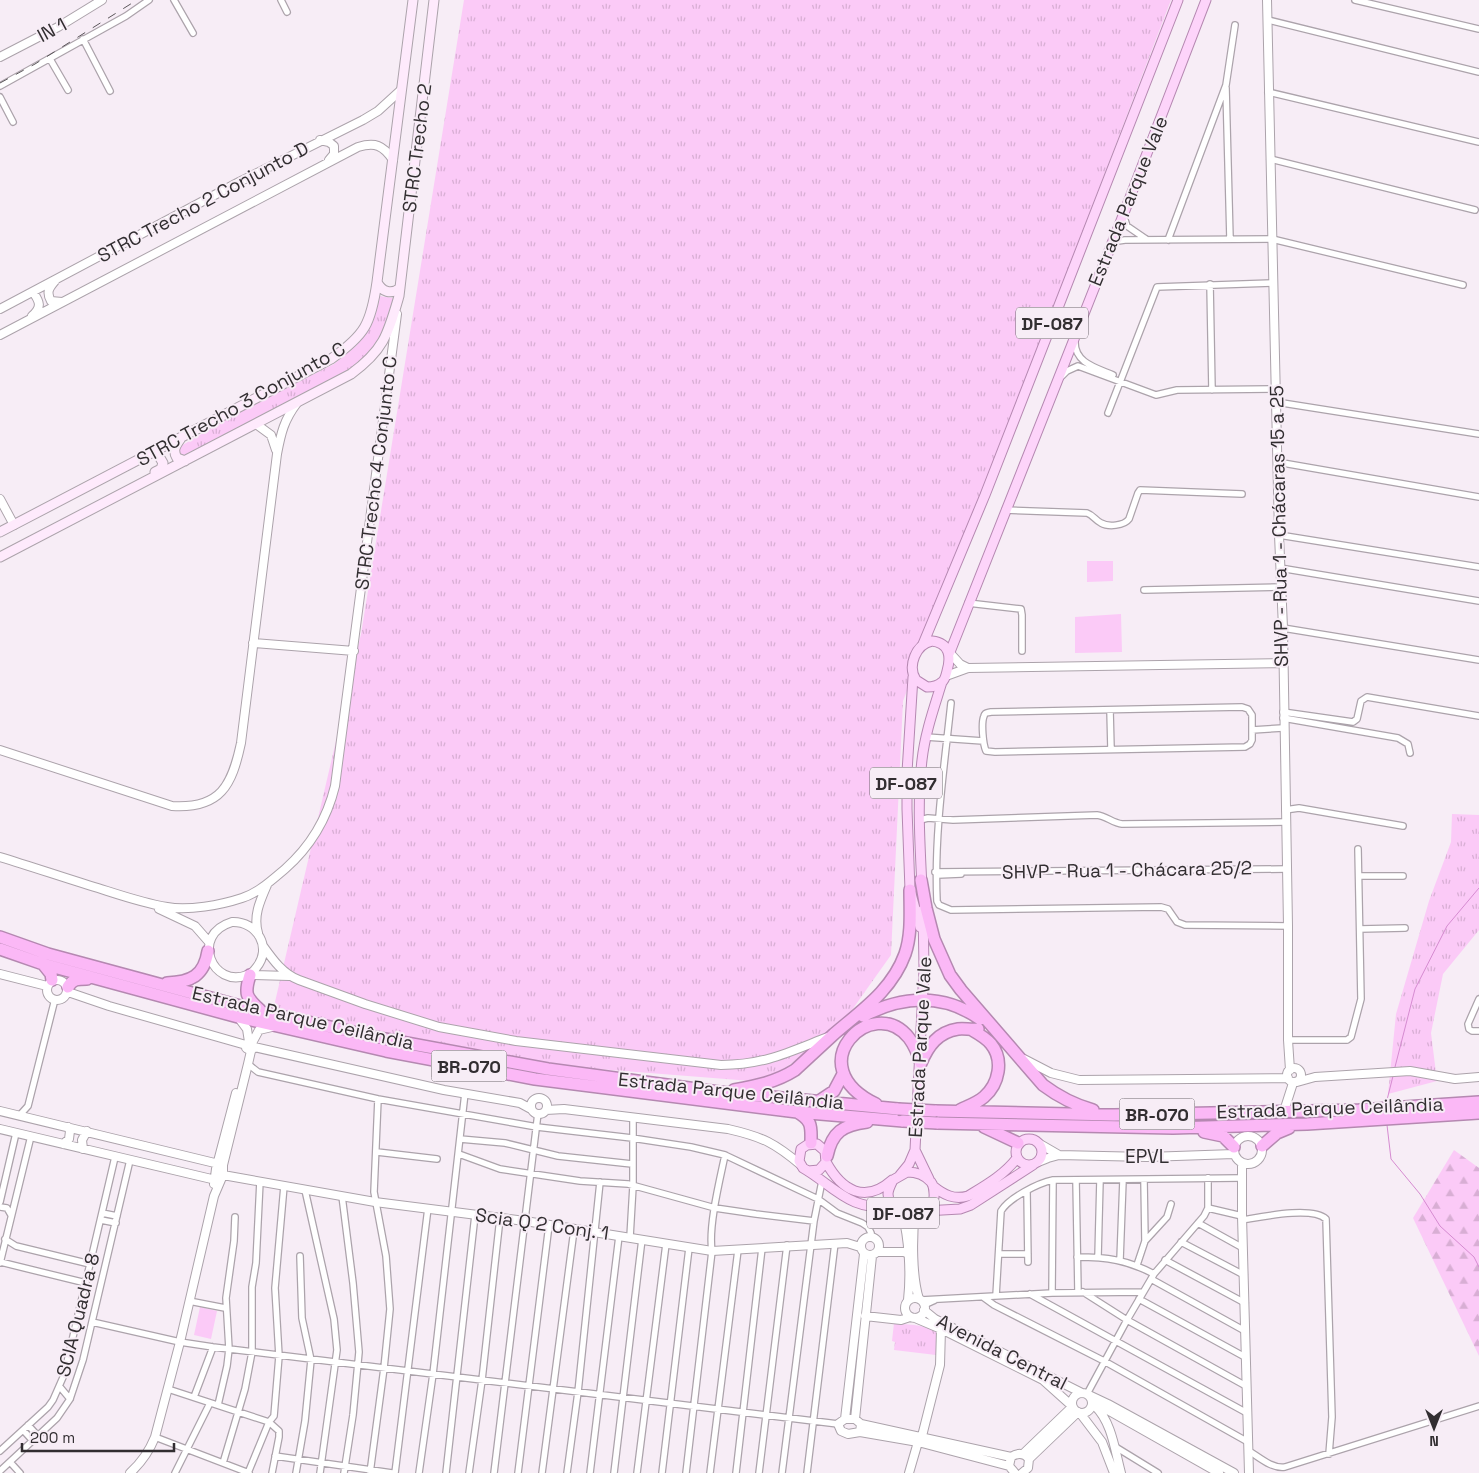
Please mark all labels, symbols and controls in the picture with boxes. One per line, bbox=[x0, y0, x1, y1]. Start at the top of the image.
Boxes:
street label: IN 1 bbox=[33, 12, 71, 48]
street label: STRC Trecho 2 bbox=[397, 82, 437, 214]
street label: Estrada Parque Vale bbox=[1082, 112, 1174, 290]
street label: STRC Trecho 2 Conjunto D bbox=[93, 136, 313, 268]
road number: DF-087 bbox=[1016, 307, 1088, 338]
street label: STRC Trecho 3 Conjunto C bbox=[132, 336, 350, 472]
street label: STRC Trecho 4 Conjunto C bbox=[349, 355, 403, 591]
street label: SHVP - Rua 1 - Chácaras 15 a 25 bbox=[1264, 385, 1294, 667]
road number: DF-087 bbox=[870, 768, 942, 798]
street label: SHVP - Rua 1 - Chácara 25/2 bbox=[1002, 855, 1252, 885]
street label: Estrada Parque Vale bbox=[903, 956, 937, 1138]
street label: Estrada Parque Ceilândia bbox=[190, 980, 416, 1056]
road number: BR-070 bbox=[432, 1050, 506, 1082]
street label: Estrada Parque Ceilândia bbox=[617, 1067, 845, 1115]
street label: Estrada Parque Ceilândia bbox=[1216, 1092, 1444, 1124]
road number: BR-070 bbox=[1120, 1098, 1194, 1130]
street label: EPVL bbox=[1125, 1144, 1169, 1169]
road number: DF-087 bbox=[867, 1198, 939, 1228]
street label: Scia Q 2 Conj. 1 bbox=[474, 1202, 610, 1246]
street label: SCIA Quadra 8 bbox=[51, 1250, 105, 1380]
street label: Avenida Central bbox=[933, 1308, 1071, 1396]
north arrow bbox=[1409, 1403, 1459, 1453]
scale bar bbox=[22, 1420, 175, 1452]
text: 200 m bbox=[30, 1428, 75, 1447]
text: N bbox=[1429, 1432, 1439, 1450]

